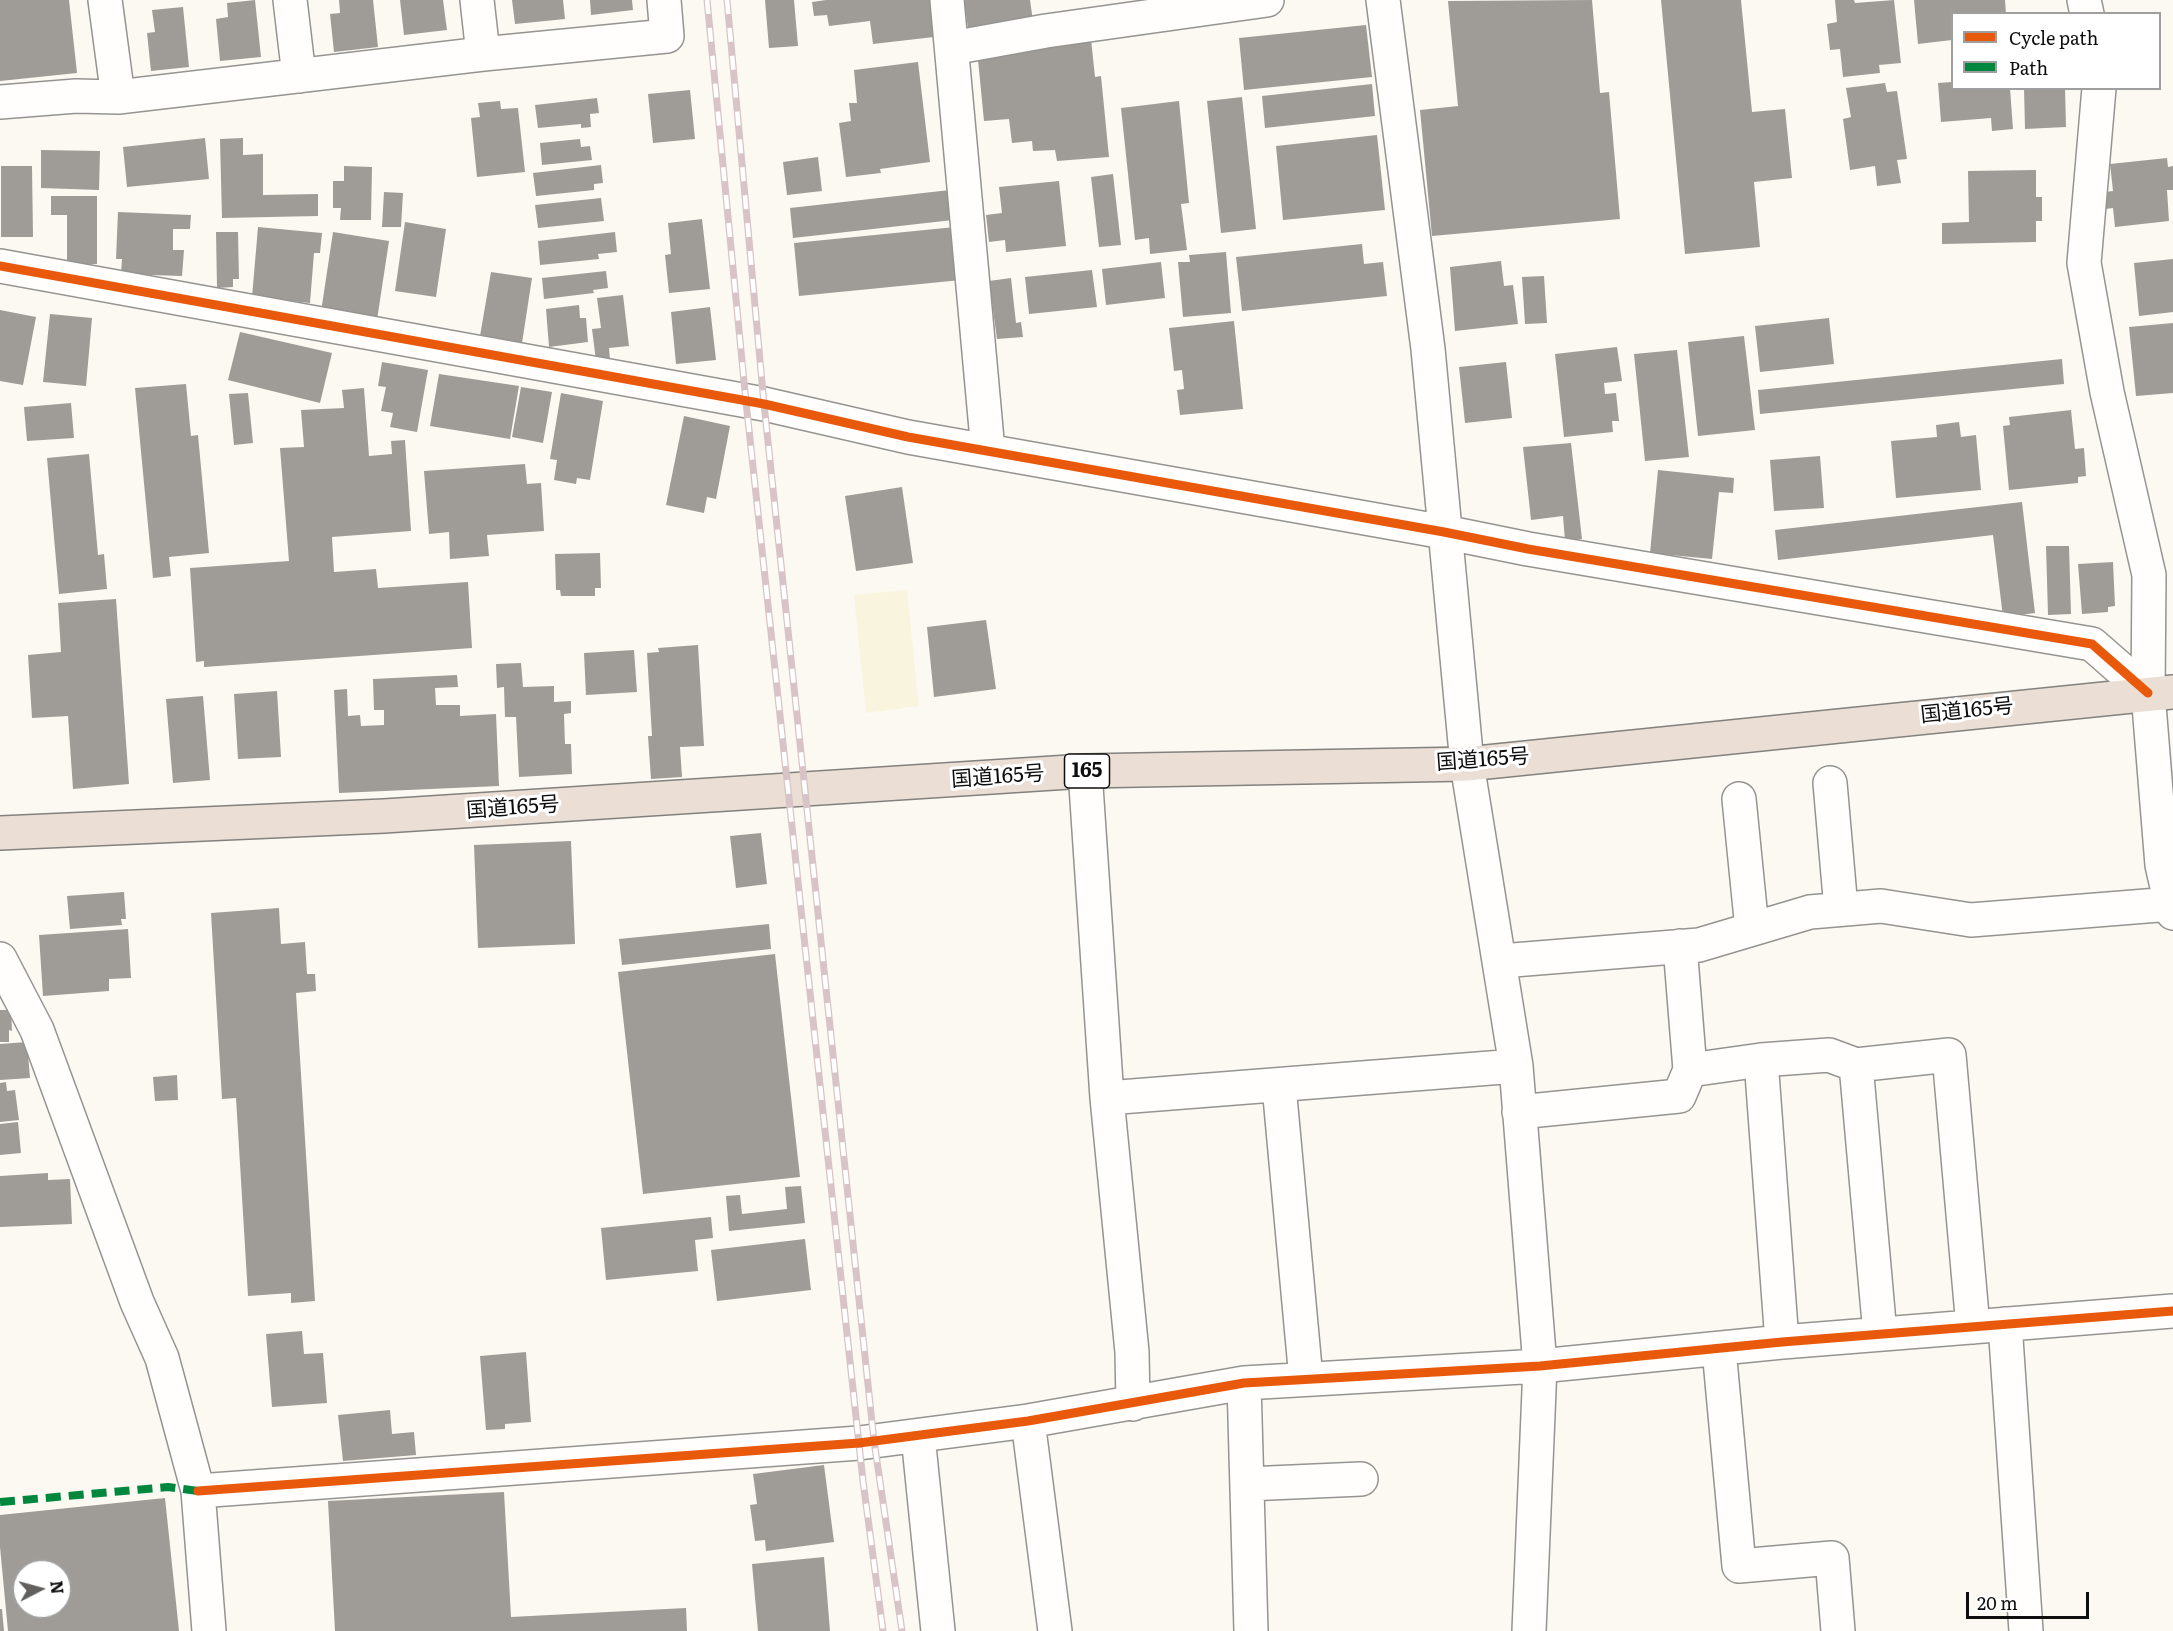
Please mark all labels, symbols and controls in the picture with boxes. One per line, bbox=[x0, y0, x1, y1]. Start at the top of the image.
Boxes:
legend bbox=[1951, 12, 2161, 90]
text: Cycle path bbox=[2009, 24, 2098, 51]
text: Path bbox=[2009, 54, 2048, 81]
street label: 国道165号 bbox=[1919, 694, 2015, 728]
street label: 国道165号 bbox=[1435, 744, 1531, 776]
road number: 165 bbox=[1064, 754, 1110, 788]
street label: 国道165号 bbox=[950, 761, 1046, 793]
street label: 国道165号 bbox=[465, 792, 561, 824]
north arrow bbox=[12, 1559, 72, 1619]
text: N bbox=[45, 1579, 71, 1595]
scale bar bbox=[1969, 1580, 2092, 1618]
text: 20 m bbox=[1977, 1589, 2018, 1616]

